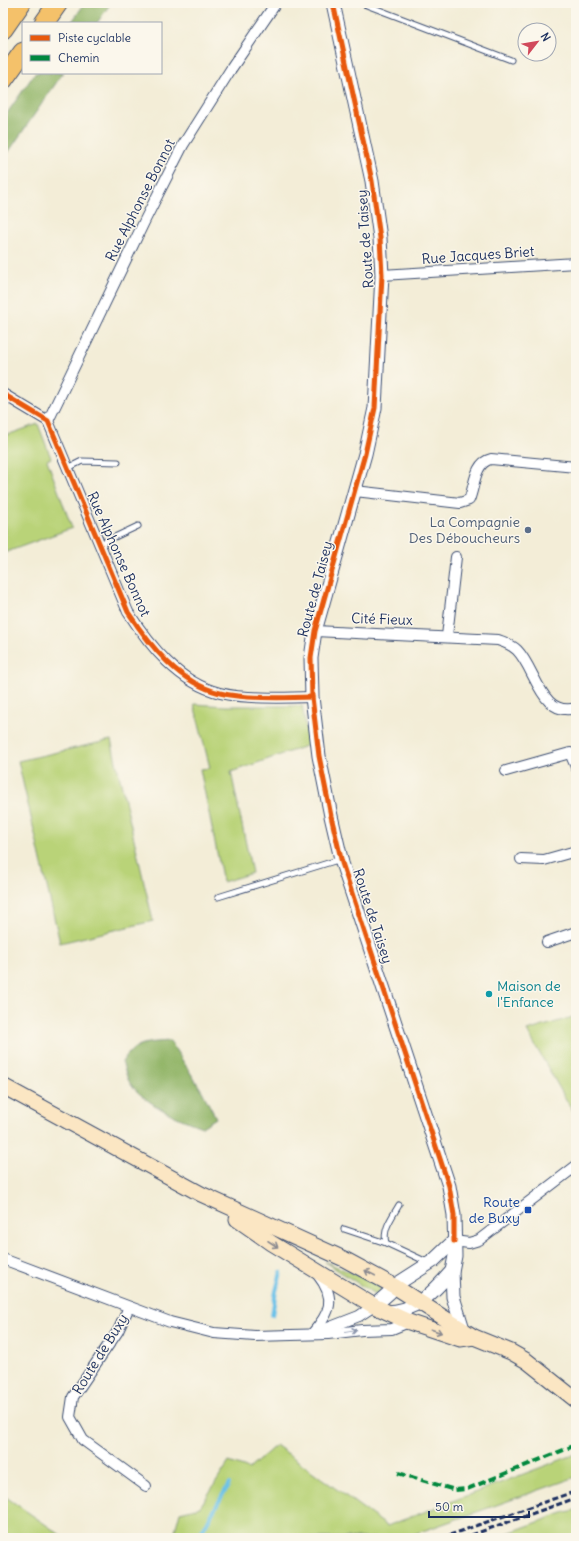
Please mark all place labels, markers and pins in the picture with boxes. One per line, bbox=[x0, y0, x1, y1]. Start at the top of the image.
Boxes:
place label: La Compagnie Des Déboucheurs bbox=[409, 513, 520, 547]
marker: La Compagnie Des Déboucheurs bbox=[523, 525, 533, 535]
place label: Maison de l'Enfance bbox=[497, 977, 561, 1011]
marker: Maison de l'Enfance bbox=[484, 989, 494, 999]
place label: Route de Buxy bbox=[469, 1193, 520, 1227]
marker: Route de Buxy bbox=[523, 1205, 533, 1215]

